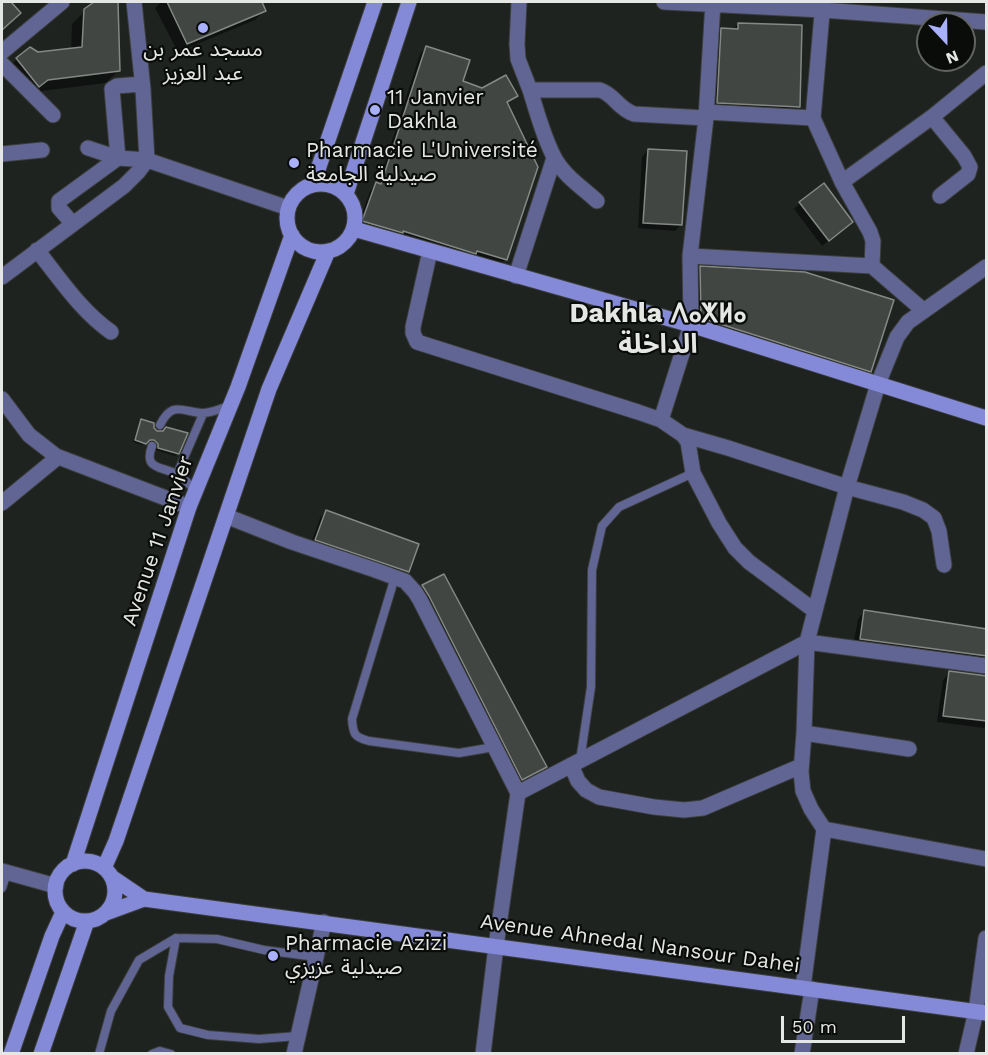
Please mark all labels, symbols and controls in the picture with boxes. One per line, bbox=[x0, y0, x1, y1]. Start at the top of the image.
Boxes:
north arrow bbox=[916, 12, 976, 72]
marker: مسجد عمر بن عبد العزيز bbox=[196, 21, 210, 35]
place label: مسجد عمر بن عبد العزيز bbox=[143, 37, 263, 87]
text: N bbox=[943, 46, 961, 68]
place label: 11 Janvier Dakhla bbox=[387, 85, 484, 135]
marker: 11 Janvier Dakhla bbox=[368, 103, 382, 117]
place label: Pharmacie L'Université صيدلية الجامعة bbox=[306, 138, 538, 188]
marker: Pharmacie L'Université صيدلية الجامعة bbox=[287, 156, 301, 170]
district label: Dakhla ⴷⴰⵅⵍⴰ الداخلة bbox=[569, 298, 747, 361]
street label: Avenue 11 Janvier bbox=[117, 453, 199, 629]
street label: Avenue Ahnedal Nansour Dahei bbox=[479, 909, 801, 979]
place label: Pharmacie Azizi صيدلية عزيزي bbox=[285, 931, 447, 981]
marker: Pharmacie Azizi صيدلية عزيزي bbox=[266, 949, 280, 963]
scale bar bbox=[784, 1004, 908, 1042]
text: 50 m bbox=[792, 1016, 837, 1037]

